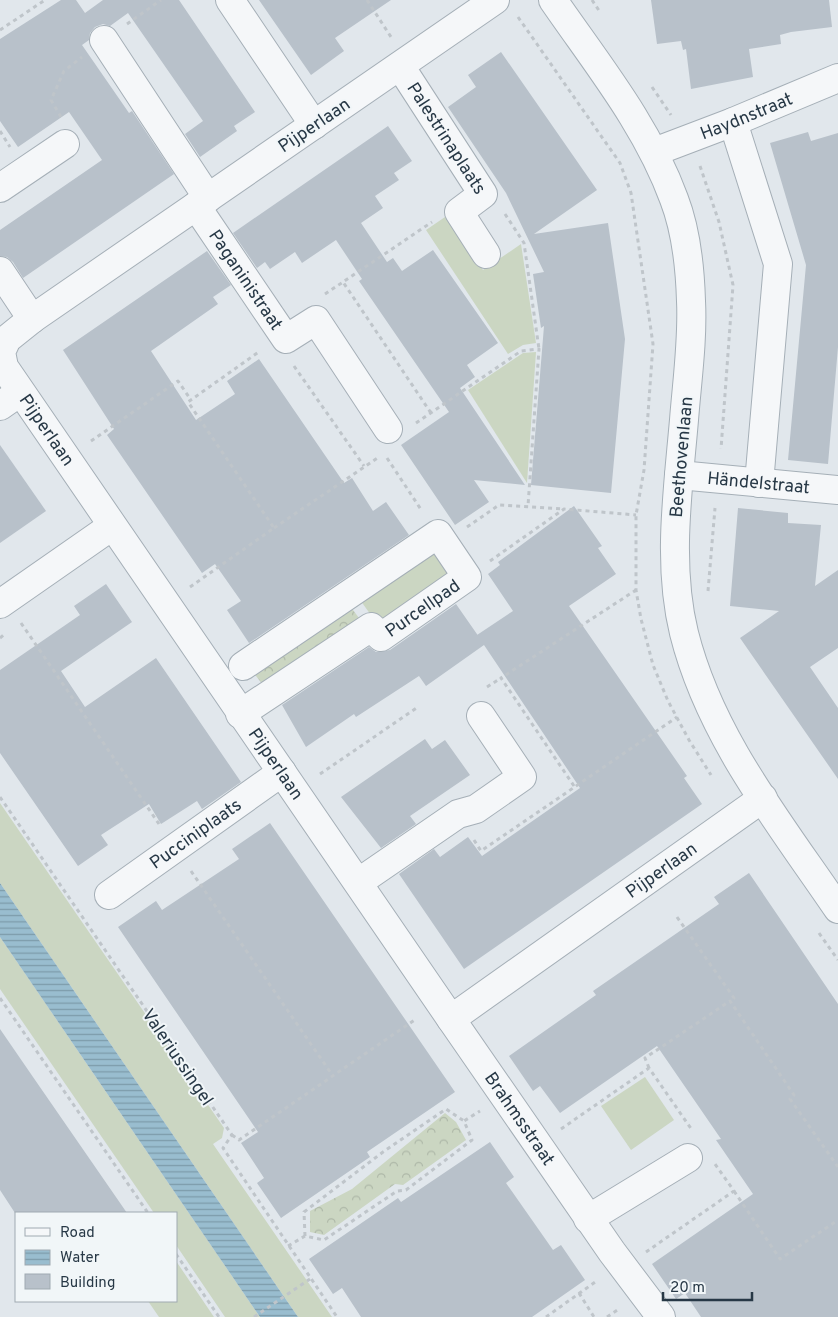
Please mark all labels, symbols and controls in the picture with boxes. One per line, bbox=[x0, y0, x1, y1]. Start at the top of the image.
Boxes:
street label: Palestrinaplaats bbox=[401, 78, 490, 199]
street label: Haydnstraat bbox=[697, 88, 796, 146]
street label: Pijperlaan bbox=[274, 94, 355, 159]
street label: Paganinistraat bbox=[202, 226, 287, 335]
street label: Pijperlaan bbox=[13, 390, 79, 471]
street label: Beethovenlaan bbox=[666, 396, 699, 519]
street label: Händelstraat bbox=[706, 468, 811, 500]
street label: Purcellpad bbox=[381, 575, 465, 643]
street label: Pijperlaan bbox=[242, 724, 308, 805]
street label: Pucciniplaats bbox=[146, 794, 247, 875]
street label: Pijperlaan bbox=[622, 838, 702, 905]
street label: Valeriussingel bbox=[136, 1005, 218, 1111]
street label: Brahmsstraat bbox=[478, 1068, 559, 1171]
legend bbox=[15, 1212, 178, 1302]
text: Road bbox=[60, 1224, 95, 1243]
text: Water bbox=[60, 1249, 100, 1268]
scale bar bbox=[663, 1270, 752, 1302]
text: Building bbox=[60, 1274, 115, 1293]
text: 20 m bbox=[670, 1279, 705, 1298]

